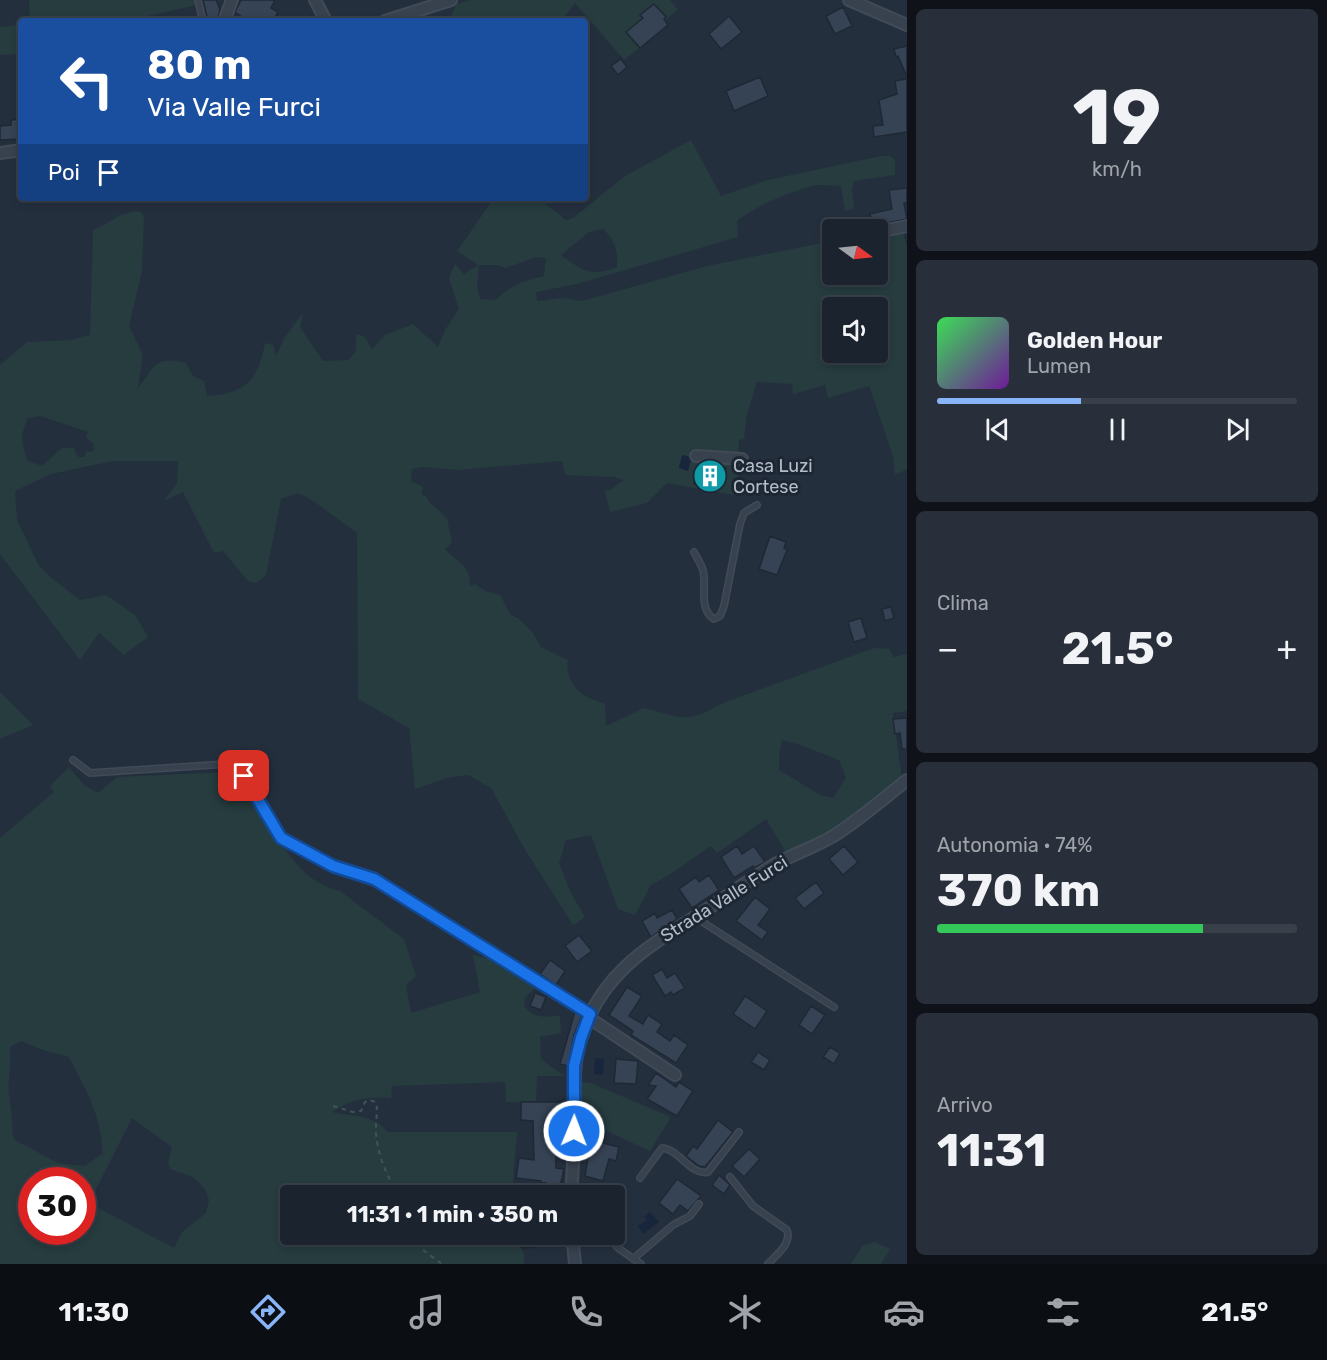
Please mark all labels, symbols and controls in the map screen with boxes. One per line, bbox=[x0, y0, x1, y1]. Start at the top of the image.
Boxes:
text: 80 m bbox=[147, 40, 251, 90]
icon: left bbox=[48, 42, 126, 120]
text: 19 bbox=[1073, 71, 1161, 164]
text: Via Valle Furci bbox=[147, 91, 321, 123]
icon: arrive bbox=[92, 156, 125, 189]
text: km/h bbox=[1092, 157, 1142, 181]
text: Poi bbox=[48, 159, 80, 186]
north arrow bbox=[822, 219, 888, 285]
map controls bbox=[822, 219, 888, 363]
button: sound bbox=[822, 297, 888, 363]
text: Golden Hour bbox=[1027, 327, 1162, 354]
text: Lumen bbox=[1027, 354, 1091, 378]
icon: previous bbox=[981, 413, 1014, 446]
icon: pause bbox=[1101, 413, 1134, 446]
icon: next bbox=[1221, 413, 1254, 446]
place label: Casa Luzi Cortese bbox=[733, 455, 813, 498]
building icon: Casa Luzi Cortese bbox=[692, 458, 728, 494]
text: Clima bbox=[937, 591, 989, 615]
text: 21.5° bbox=[1061, 622, 1173, 675]
text: − bbox=[937, 629, 958, 668]
text: + bbox=[1276, 629, 1297, 668]
pin bbox=[218, 750, 269, 801]
icon: arrive bbox=[227, 759, 260, 792]
text: Autonomia · 74% bbox=[937, 833, 1093, 857]
street label: Strada Valle Furci bbox=[656, 851, 792, 947]
text: 370 km bbox=[937, 864, 1100, 917]
text: Arrivo bbox=[937, 1093, 993, 1117]
position arrow bbox=[542, 1099, 606, 1163]
text: 11:31 bbox=[937, 1124, 1046, 1177]
speed limit sign: 30 bbox=[18, 1167, 96, 1245]
text: 11:31 · 1 min · 350 m bbox=[347, 1201, 558, 1228]
icon: directions bbox=[247, 1291, 289, 1333]
icon: music bbox=[406, 1291, 448, 1333]
icon: phone bbox=[565, 1291, 607, 1333]
icon: climate bbox=[724, 1291, 766, 1333]
icon: car bbox=[883, 1291, 925, 1333]
icon: filters bbox=[1042, 1291, 1084, 1333]
text: 11:30 bbox=[59, 1296, 129, 1328]
text: 21.5° bbox=[1201, 1296, 1268, 1328]

